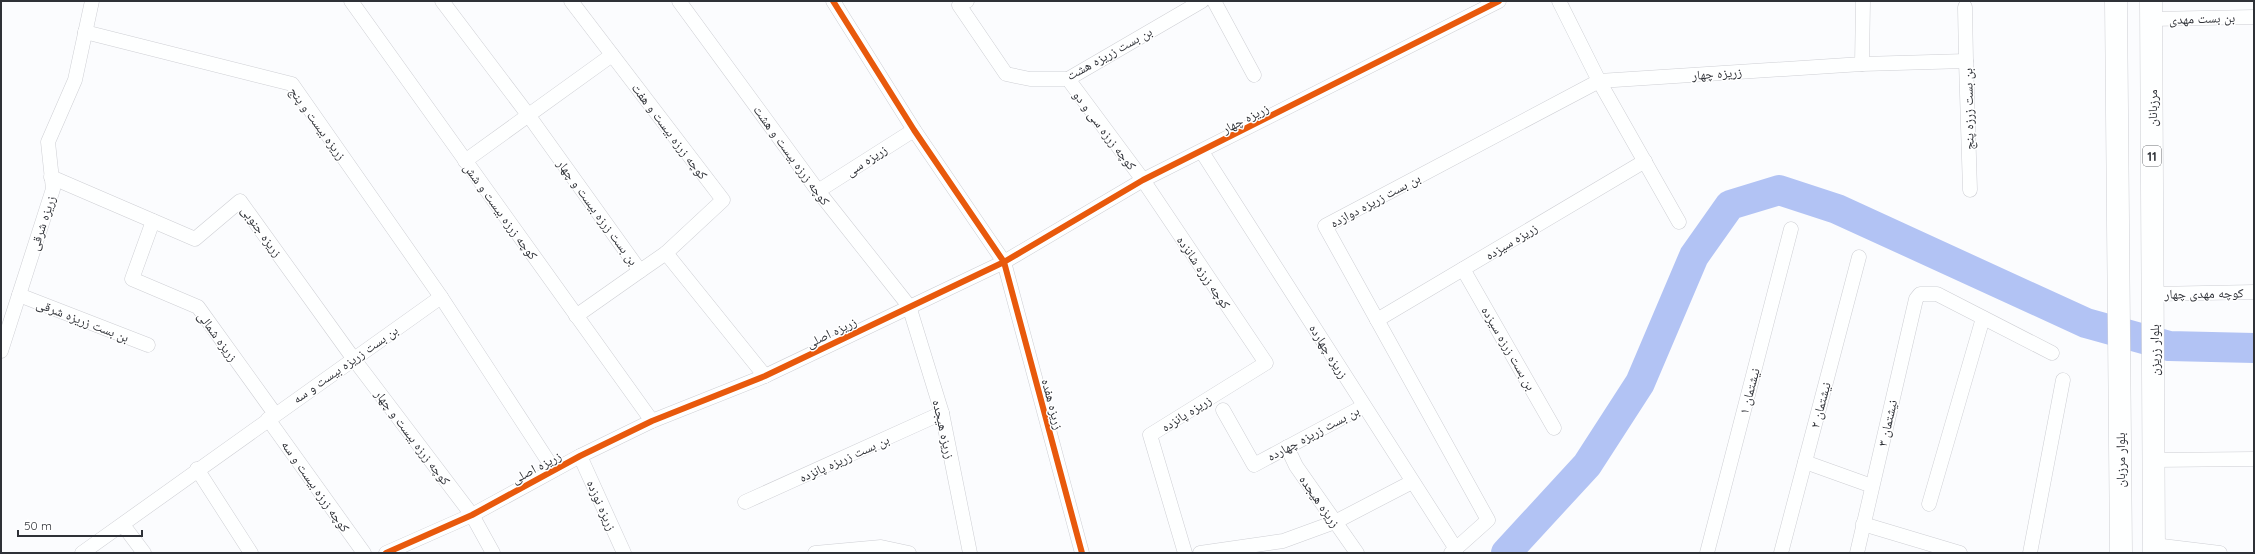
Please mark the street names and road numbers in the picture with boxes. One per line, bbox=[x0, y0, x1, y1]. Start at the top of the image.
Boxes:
street label: بن بست مهدی bbox=[2169, 9, 2235, 28]
street label: بن بست زریزه هشت bbox=[1063, 23, 1155, 84]
street label: زریزه چهار bbox=[1690, 63, 1743, 84]
street label: بن بست زرزه پنج bbox=[1959, 68, 1979, 150]
street label: کوچه زرزه بیست و هفت bbox=[628, 80, 712, 183]
street label: زریزه بیست و پنج bbox=[285, 83, 350, 164]
street label: کوچه زرزه سی و دو bbox=[1069, 87, 1140, 174]
street label: مرزبانان bbox=[2144, 89, 2161, 127]
street label: زریزه چهار bbox=[1218, 99, 1271, 138]
street label: کوچه زرزه بیست و هشت bbox=[750, 102, 834, 209]
street label: زریزه سی bbox=[842, 141, 890, 180]
road number: 11 bbox=[2143, 146, 2161, 166]
street label: بن بست زرزه بیست و چهار bbox=[553, 155, 642, 269]
street label: کوچه زرزه بیست و شش bbox=[460, 160, 542, 264]
street label: بن بست زریزه دوازده bbox=[1327, 169, 1423, 231]
street label: زریزه شرقی bbox=[26, 194, 59, 253]
street label: زریزه جنوبی bbox=[237, 202, 286, 260]
street label: زریزه سیزده bbox=[1482, 219, 1540, 264]
street label: کوچه زرزه شانزده bbox=[1173, 233, 1235, 313]
street label: کوچه مهدی چهار bbox=[2163, 284, 2244, 303]
street label: بن بست زریزه شرقی bbox=[34, 295, 132, 346]
street label: بن بست زرزه سیزده bbox=[1478, 303, 1539, 393]
street label: زریزه شمالی bbox=[194, 308, 241, 365]
street label: زریزه اصلی bbox=[803, 313, 859, 352]
street label: زریزه چهارده bbox=[1305, 321, 1352, 382]
street label: بن بست زریزه بیست و سه bbox=[289, 322, 401, 407]
street label: بلوار زریزن bbox=[2146, 324, 2163, 376]
street label: نيشتمان ۱ bbox=[1735, 366, 1764, 416]
street label: زریزه هفده bbox=[1038, 377, 1067, 431]
street label: نيشتمان ۲ bbox=[1806, 380, 1835, 430]
street label: کوچه زرزه بیست و چهار bbox=[371, 385, 454, 489]
street label: زریزه پانزده bbox=[1158, 391, 1215, 436]
street label: زریزه هیجده bbox=[928, 398, 959, 460]
street label: نيشتمان ۳ bbox=[1874, 398, 1901, 448]
street label: بن بست زریزه چهارده bbox=[1264, 402, 1362, 465]
street label: بن بست زریزه پانزده bbox=[796, 431, 892, 486]
street label: بلوار مرزبان bbox=[2112, 432, 2129, 488]
street label: کوچه زرزه بیست و سه bbox=[278, 437, 354, 536]
street label: زریزه اصلی bbox=[508, 447, 564, 488]
street label: زریزه هیجده bbox=[1295, 472, 1344, 531]
street label: زریزه نوزده bbox=[583, 477, 620, 533]

